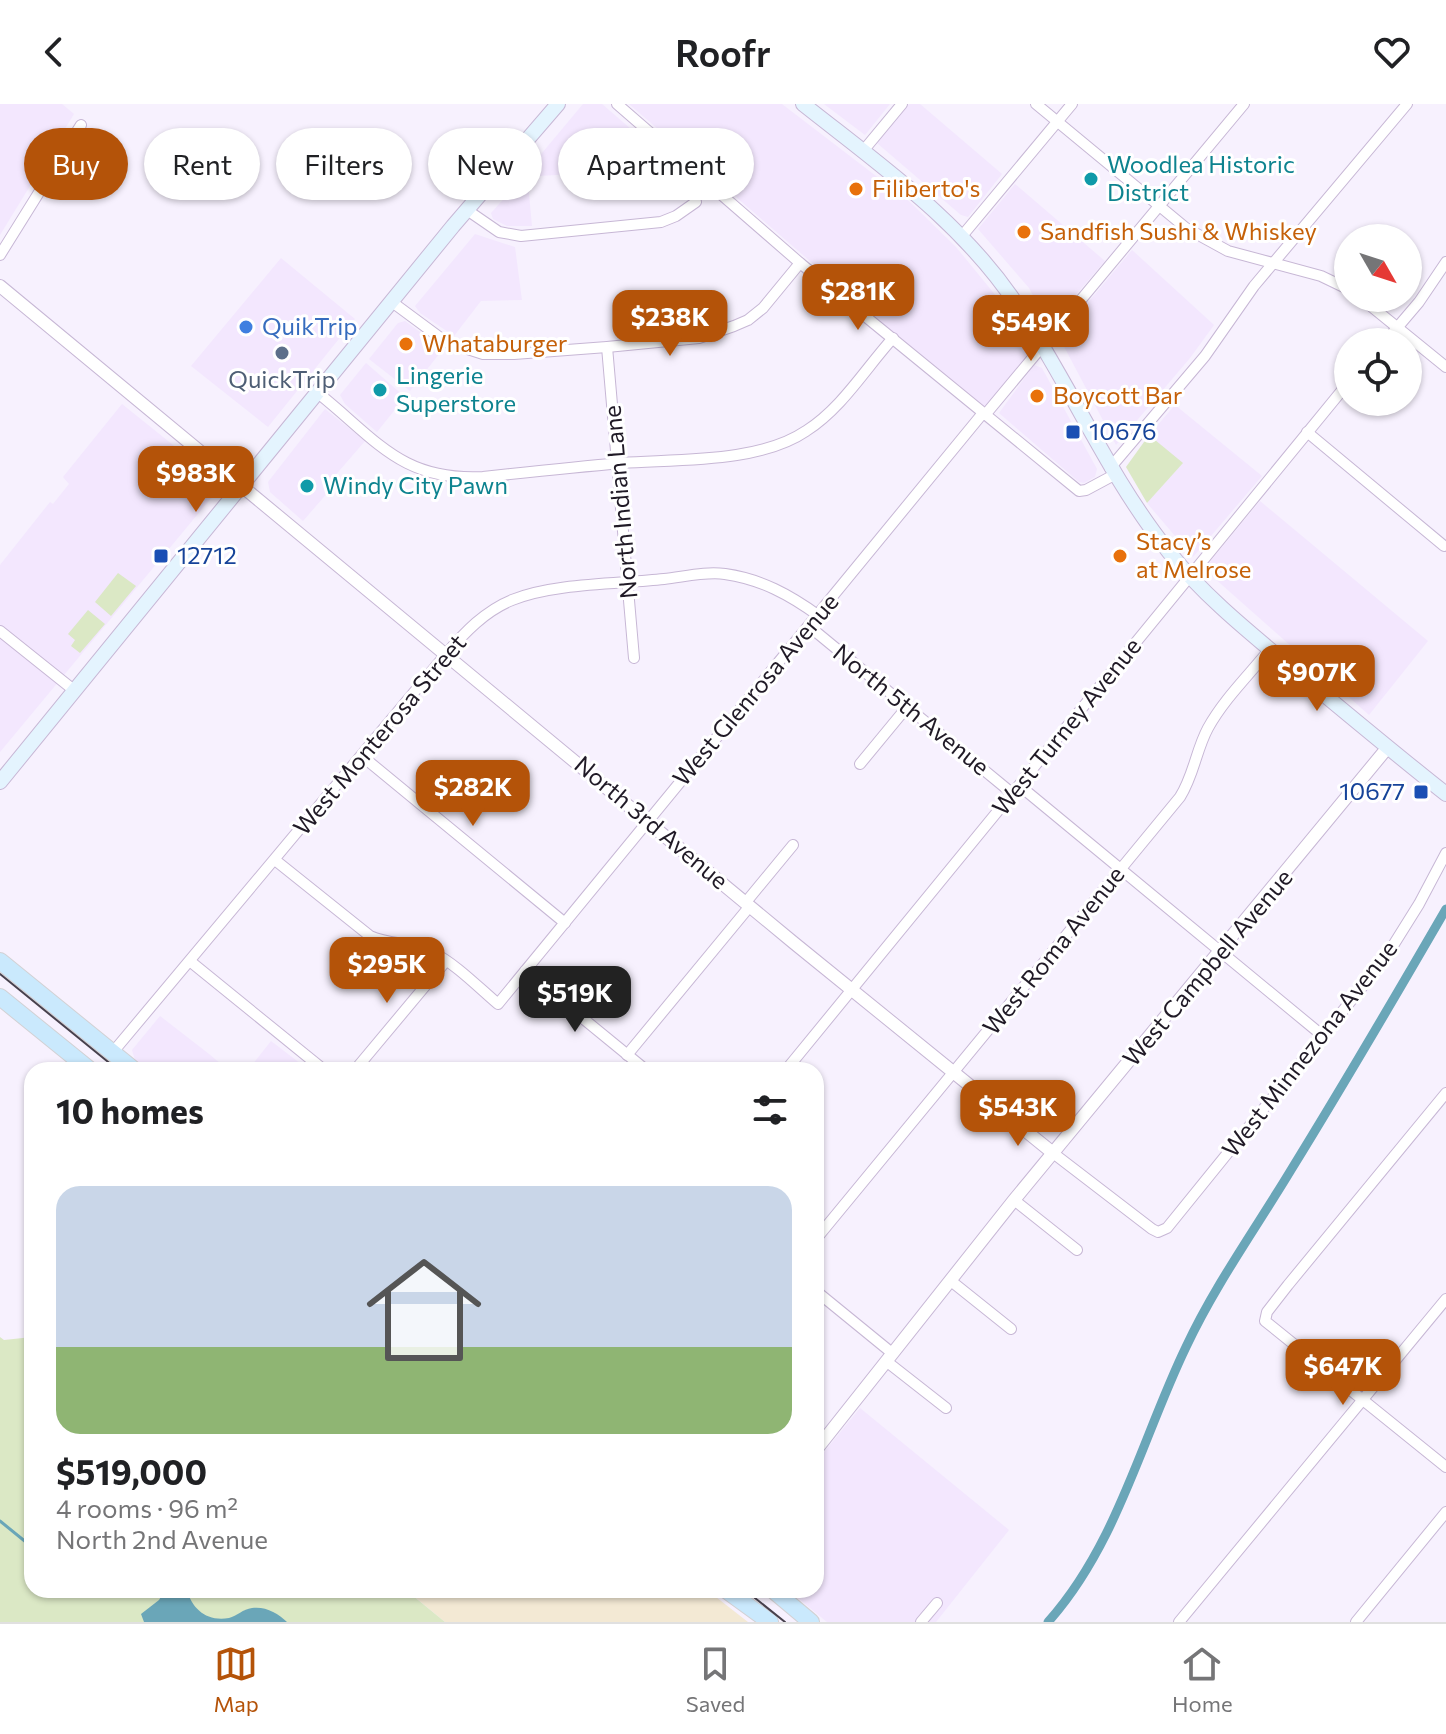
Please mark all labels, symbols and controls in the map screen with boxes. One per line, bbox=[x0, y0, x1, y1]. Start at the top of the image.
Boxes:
icon: back bbox=[32, 30, 76, 74]
text: Roofr bbox=[675, 30, 771, 74]
icon: heart bbox=[1370, 30, 1414, 74]
chip: Buy bbox=[24, 128, 128, 200]
chip: Rent bbox=[144, 128, 260, 200]
chip: Filters bbox=[276, 128, 412, 200]
chip: New bbox=[428, 128, 542, 200]
chip: Apartment bbox=[558, 128, 754, 200]
place label: Woodlea Historic District bbox=[1107, 149, 1295, 206]
marker: Woodlea Historic District bbox=[1082, 170, 1100, 188]
place label: Filiberto's bbox=[872, 173, 980, 202]
marker: Filiberto's bbox=[847, 180, 865, 198]
place label: Sandfish Sushi & Whiskey bbox=[1040, 216, 1317, 245]
marker: Sandfish Sushi & Whiskey bbox=[1015, 223, 1033, 241]
north arrow bbox=[1334, 224, 1422, 312]
map controls bbox=[1334, 224, 1422, 416]
pin: $281K bbox=[802, 264, 914, 332]
text: $281K bbox=[820, 274, 896, 305]
pin: $238K bbox=[614, 290, 726, 358]
pin: $549K bbox=[975, 295, 1087, 363]
text: $238K bbox=[630, 300, 710, 331]
text: $549K bbox=[991, 305, 1071, 336]
place label: QuikTrip bbox=[262, 311, 358, 340]
marker: QuikTrip bbox=[237, 318, 255, 336]
place label: Whataburger bbox=[422, 328, 568, 357]
button: locate bbox=[1334, 328, 1422, 416]
marker: Whataburger bbox=[397, 335, 415, 353]
marker: QuickTrip bbox=[273, 344, 291, 362]
place label: Lingerie Superstore bbox=[396, 360, 516, 417]
place label: QuickTrip bbox=[228, 364, 336, 393]
place label: Boycott Bar bbox=[1053, 380, 1183, 409]
marker: Lingerie Superstore bbox=[371, 381, 389, 399]
marker: Boycott Bar bbox=[1028, 387, 1046, 405]
street label: North Indian Lane bbox=[597, 404, 642, 600]
place label: 10676 bbox=[1089, 416, 1157, 445]
marker: 10676 bbox=[1064, 423, 1082, 441]
pin: $983K bbox=[140, 446, 252, 514]
text: $983K bbox=[156, 456, 236, 487]
place label: Windy City Pawn bbox=[323, 470, 508, 499]
marker: Windy City Pawn bbox=[298, 477, 316, 495]
place label: Stacy’s at Melrose bbox=[1136, 526, 1252, 583]
place label: 12712 bbox=[177, 540, 237, 569]
marker: 12712 bbox=[152, 547, 170, 565]
marker: Stacy’s at Melrose bbox=[1111, 547, 1129, 565]
street label: West Glenrosa Avenue bbox=[666, 587, 844, 791]
street label: West Monterosa Street bbox=[286, 628, 471, 840]
street label: West Turney Avenue bbox=[985, 631, 1146, 821]
street label: North 5th Avenue bbox=[828, 637, 996, 781]
pin: $907K bbox=[1261, 645, 1373, 713]
text: $907K bbox=[1277, 655, 1357, 686]
street label: North 3rd Avenue bbox=[569, 749, 735, 895]
pin: $282K bbox=[417, 760, 529, 828]
text: $282K bbox=[434, 770, 512, 801]
place label: 10677 bbox=[1339, 776, 1405, 805]
marker: 10677 bbox=[1412, 783, 1430, 801]
street label: West Roma Avenue bbox=[976, 860, 1130, 1040]
street label: West Campbell Avenue bbox=[1116, 863, 1298, 1072]
street label: West Minnezona Avenue bbox=[1215, 934, 1403, 1162]
pin: $295K bbox=[331, 937, 443, 1005]
text: $295K bbox=[348, 947, 426, 978]
pin: $519K bbox=[519, 966, 631, 1034]
text: $519K bbox=[537, 976, 613, 1007]
pin: $543K bbox=[962, 1080, 1074, 1148]
icon: filters bbox=[748, 1088, 792, 1132]
text: 10 homes bbox=[56, 1089, 204, 1131]
text: $543K bbox=[978, 1090, 1058, 1121]
icon: home bbox=[352, 1238, 496, 1382]
pin: $647K bbox=[1287, 1339, 1399, 1407]
text: $647K bbox=[1304, 1349, 1382, 1380]
text: $519,000 bbox=[56, 1450, 207, 1492]
text: 4 rooms · 96 m² bbox=[56, 1492, 238, 1523]
text: North 2nd Avenue bbox=[56, 1523, 268, 1554]
tab: Map bbox=[213, 1642, 259, 1717]
tab: Saved bbox=[686, 1642, 745, 1717]
tab: Home bbox=[1172, 1642, 1233, 1717]

